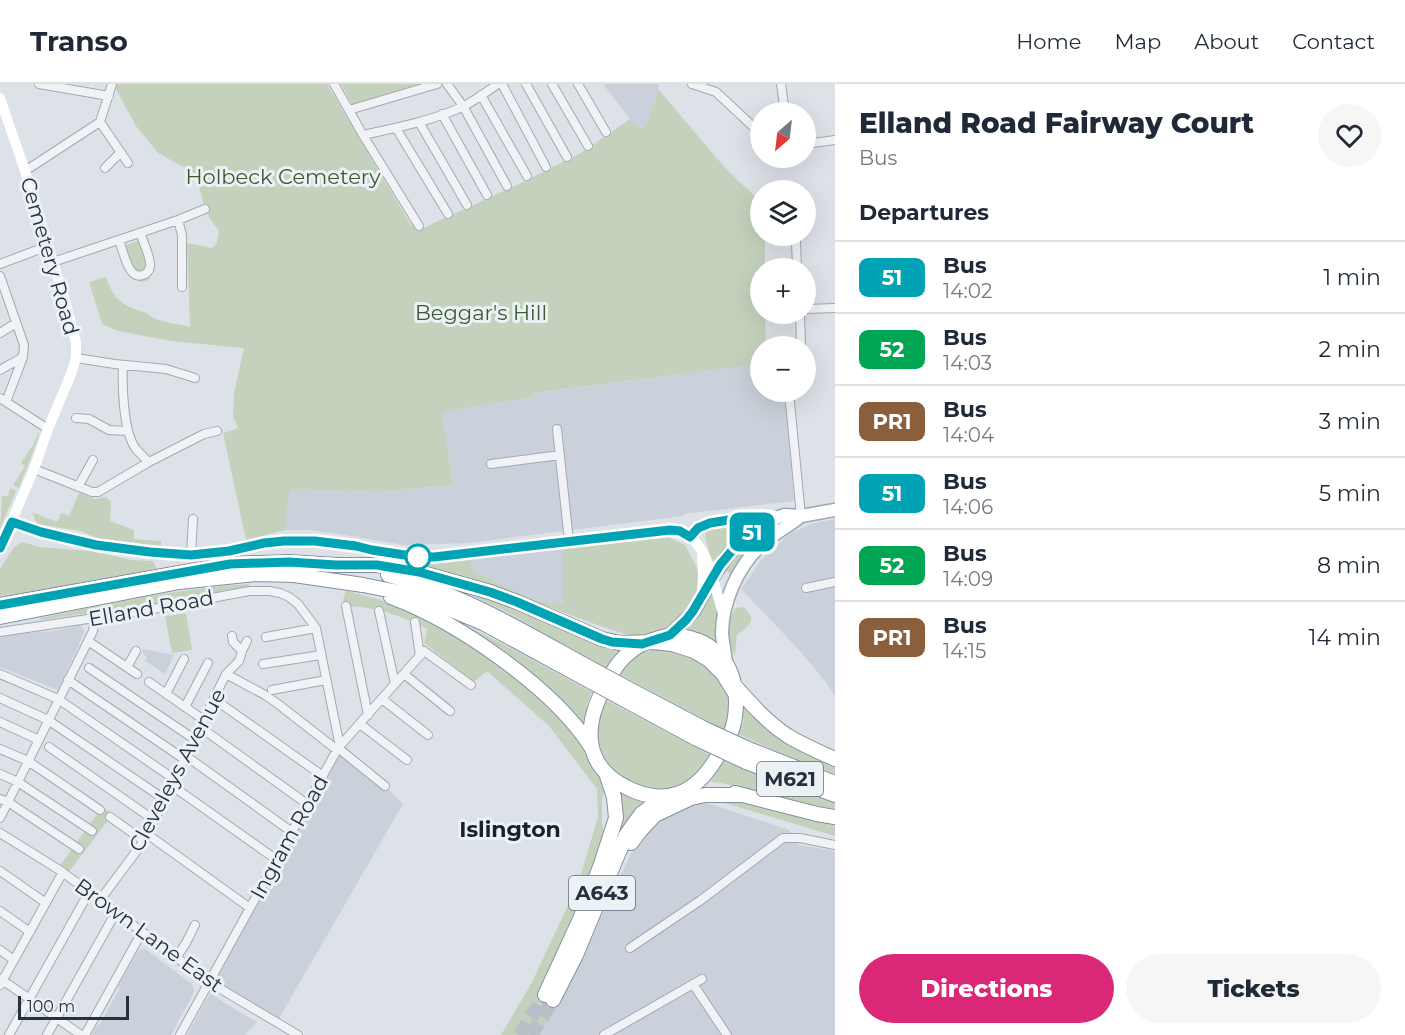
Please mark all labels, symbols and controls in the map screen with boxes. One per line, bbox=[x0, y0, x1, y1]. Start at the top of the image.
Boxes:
text: Transo bbox=[30, 24, 128, 58]
text: Home bbox=[1016, 29, 1081, 54]
text: Map bbox=[1114, 29, 1161, 54]
text: About bbox=[1194, 29, 1259, 54]
text: Contact bbox=[1292, 29, 1375, 54]
north arrow bbox=[750, 102, 816, 168]
map controls bbox=[750, 102, 816, 402]
button: heart bbox=[1318, 104, 1381, 167]
text: Elland Road Fairway Court bbox=[859, 106, 1254, 140]
text: Bus bbox=[859, 146, 897, 170]
park label: Holbeck Cemetery bbox=[185, 164, 381, 189]
street label: Cemetery Road bbox=[16, 174, 84, 338]
button: layers bbox=[750, 180, 816, 246]
text: Departures bbox=[859, 199, 989, 226]
text: Bus bbox=[943, 252, 987, 279]
button: + bbox=[750, 258, 816, 324]
text: 1 min bbox=[1323, 264, 1381, 291]
text: 51 bbox=[882, 265, 902, 290]
text: 14:02 bbox=[943, 279, 992, 303]
park label: Beggar's Hill bbox=[415, 300, 547, 325]
text: Bus bbox=[943, 324, 987, 351]
button: − bbox=[750, 336, 816, 402]
text: 2 min bbox=[1319, 336, 1381, 363]
text: 52 bbox=[880, 337, 904, 362]
text: 14:03 bbox=[943, 351, 992, 375]
text: Bus bbox=[943, 396, 987, 423]
text: 3 min bbox=[1319, 408, 1381, 435]
text: PR1 bbox=[873, 409, 911, 434]
text: 14:04 bbox=[943, 423, 994, 447]
text: Bus bbox=[943, 468, 987, 495]
text: 5 min bbox=[1319, 480, 1381, 507]
text: 51 bbox=[882, 481, 902, 506]
text: 14:06 bbox=[943, 495, 993, 519]
line badge: 51 bbox=[725, 512, 779, 552]
text: 51 bbox=[742, 520, 762, 545]
text: Bus bbox=[943, 540, 987, 567]
unlabelled marker bbox=[405, 544, 431, 570]
text: 8 min bbox=[1317, 552, 1381, 579]
text: 52 bbox=[880, 553, 904, 578]
text: 14:09 bbox=[943, 567, 993, 591]
street label: Elland Road bbox=[86, 585, 216, 631]
text: Bus bbox=[943, 612, 987, 639]
text: 14 min bbox=[1309, 624, 1381, 651]
text: PR1 bbox=[873, 625, 911, 650]
text: 14:15 bbox=[943, 639, 986, 663]
street label: Cleveleys Avenue bbox=[123, 684, 231, 856]
road number: M621 bbox=[757, 762, 823, 796]
street label: Ingram Road bbox=[245, 771, 333, 903]
district label: Islington bbox=[459, 816, 561, 843]
street label: Brown Lane East bbox=[70, 873, 228, 997]
road number: A643 bbox=[569, 876, 635, 910]
button: Directions bbox=[859, 954, 1114, 1023]
button: Tickets bbox=[1126, 954, 1381, 1023]
scale bar bbox=[18, 993, 129, 1020]
text: 100 m bbox=[27, 997, 75, 1016]

